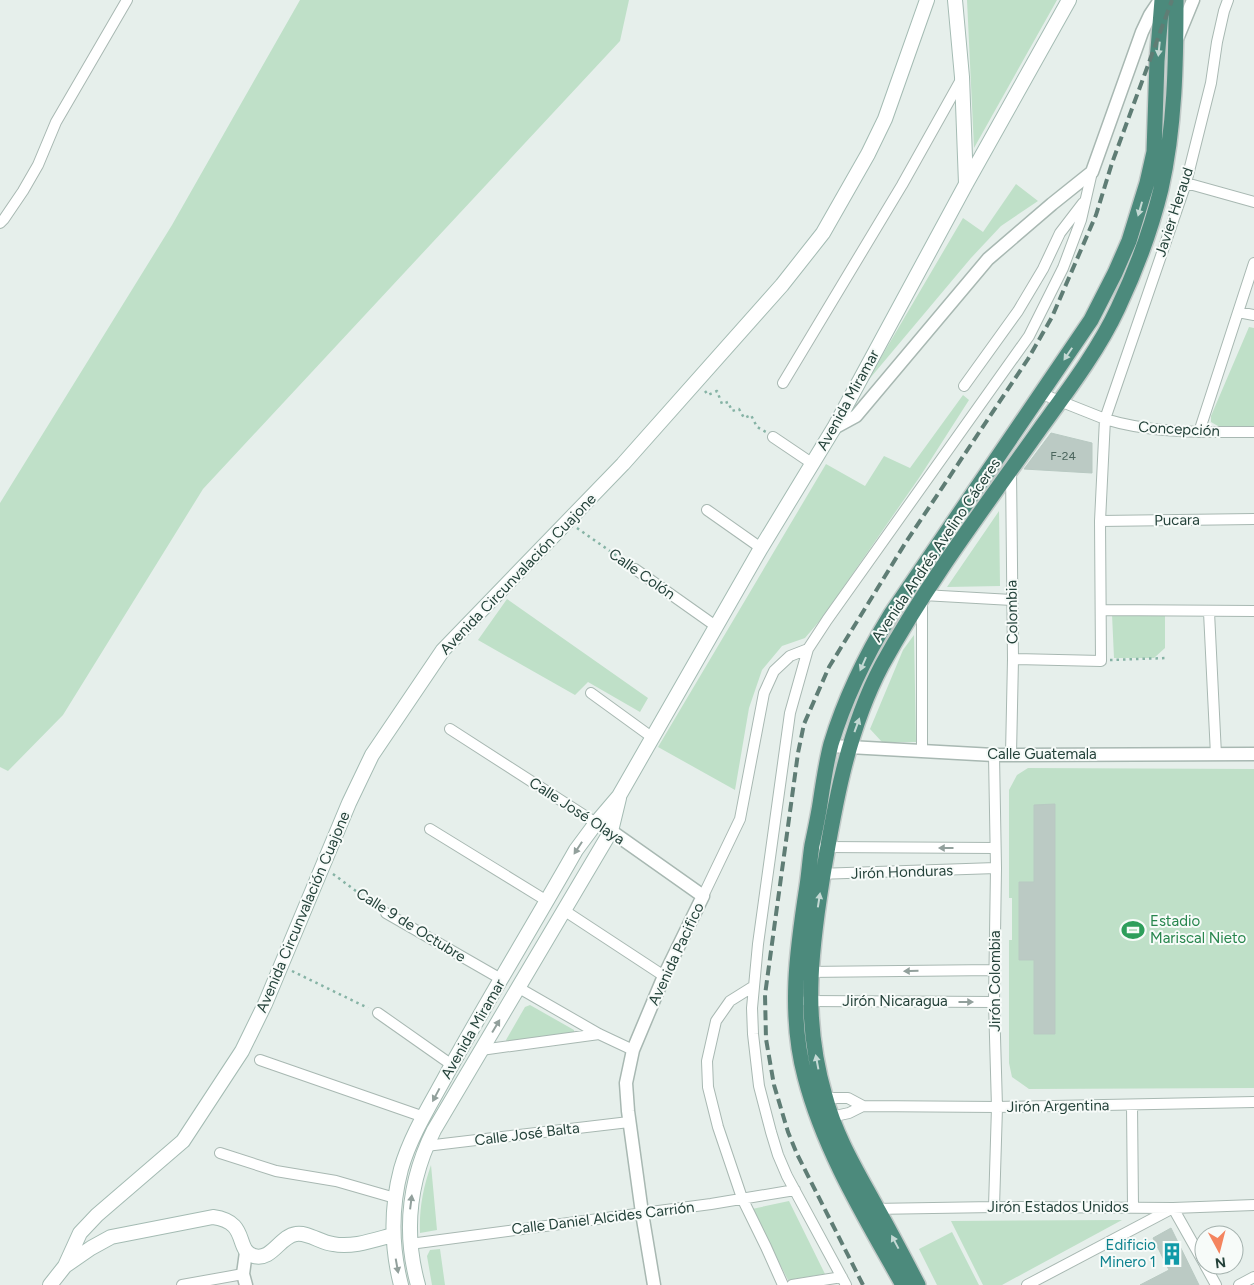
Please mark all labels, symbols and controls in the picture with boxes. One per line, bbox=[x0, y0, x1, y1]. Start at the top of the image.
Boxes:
one-way arrow bbox=[1155, 41, 1163, 57]
street label: Javier Heraud bbox=[1151, 165, 1197, 259]
one-way arrow bbox=[1135, 202, 1143, 217]
street label: Avenida Miramar bbox=[813, 347, 883, 453]
one-way arrow bbox=[1064, 348, 1073, 361]
street label: Concepción bbox=[1138, 418, 1220, 440]
house number: F-24 bbox=[1050, 449, 1076, 463]
street label: Avenida Andrés Avelino Cáceres bbox=[868, 455, 1004, 645]
street label: Avenida Circunvalación Cuajone bbox=[436, 490, 600, 658]
street label: Pucara bbox=[1154, 511, 1200, 529]
street label: Calle Colón bbox=[605, 545, 679, 603]
street label: Colombia bbox=[1002, 580, 1022, 644]
one-way arrow bbox=[858, 657, 866, 671]
one-way arrow bbox=[853, 717, 861, 732]
street label: Calle Guatemala bbox=[987, 745, 1097, 763]
street label: Calle José Olaya bbox=[526, 773, 628, 849]
street label: Avenida Circunvalación Cuajone bbox=[252, 809, 354, 1015]
one-way arrow bbox=[573, 841, 583, 855]
one-way arrow bbox=[938, 844, 954, 852]
street label: Jirón Honduras bbox=[851, 861, 953, 883]
street label: Calle 9 de Octubre bbox=[353, 884, 469, 966]
one-way arrow bbox=[815, 892, 823, 908]
street label: Avenida Pacifico bbox=[644, 899, 708, 1008]
place label: Estadio Mariscal Nieto bbox=[1150, 912, 1247, 947]
sports icon: Estadio Mariscal Nieto bbox=[1120, 917, 1146, 943]
street label: Jirón Colombia bbox=[986, 930, 1004, 1032]
one-way arrow bbox=[903, 967, 919, 975]
street label: Avenida Miramar bbox=[437, 976, 509, 1082]
street label: Jirón Nicaragua bbox=[842, 992, 948, 1010]
one-way arrow bbox=[958, 998, 974, 1006]
one-way arrow bbox=[491, 1019, 500, 1032]
one-way arrow bbox=[812, 1054, 820, 1070]
one-way arrow bbox=[432, 1088, 440, 1102]
street label: Jirón Argentina bbox=[1006, 1096, 1110, 1116]
street label: Calle José Balta bbox=[473, 1119, 581, 1149]
one-way arrow bbox=[407, 1194, 415, 1210]
street label: Calle Daniel Alcides Carrión bbox=[511, 1198, 695, 1238]
street label: Jirón Estados Unidos bbox=[987, 1198, 1129, 1216]
north arrow bbox=[1194, 1225, 1244, 1275]
one-way arrow bbox=[891, 1235, 899, 1249]
place label: Edificio Minero 1 bbox=[1100, 1236, 1156, 1271]
building icon: Edificio Minero 1 bbox=[1159, 1241, 1185, 1267]
text: N bbox=[1214, 1253, 1227, 1272]
one-way arrow bbox=[393, 1258, 401, 1274]

